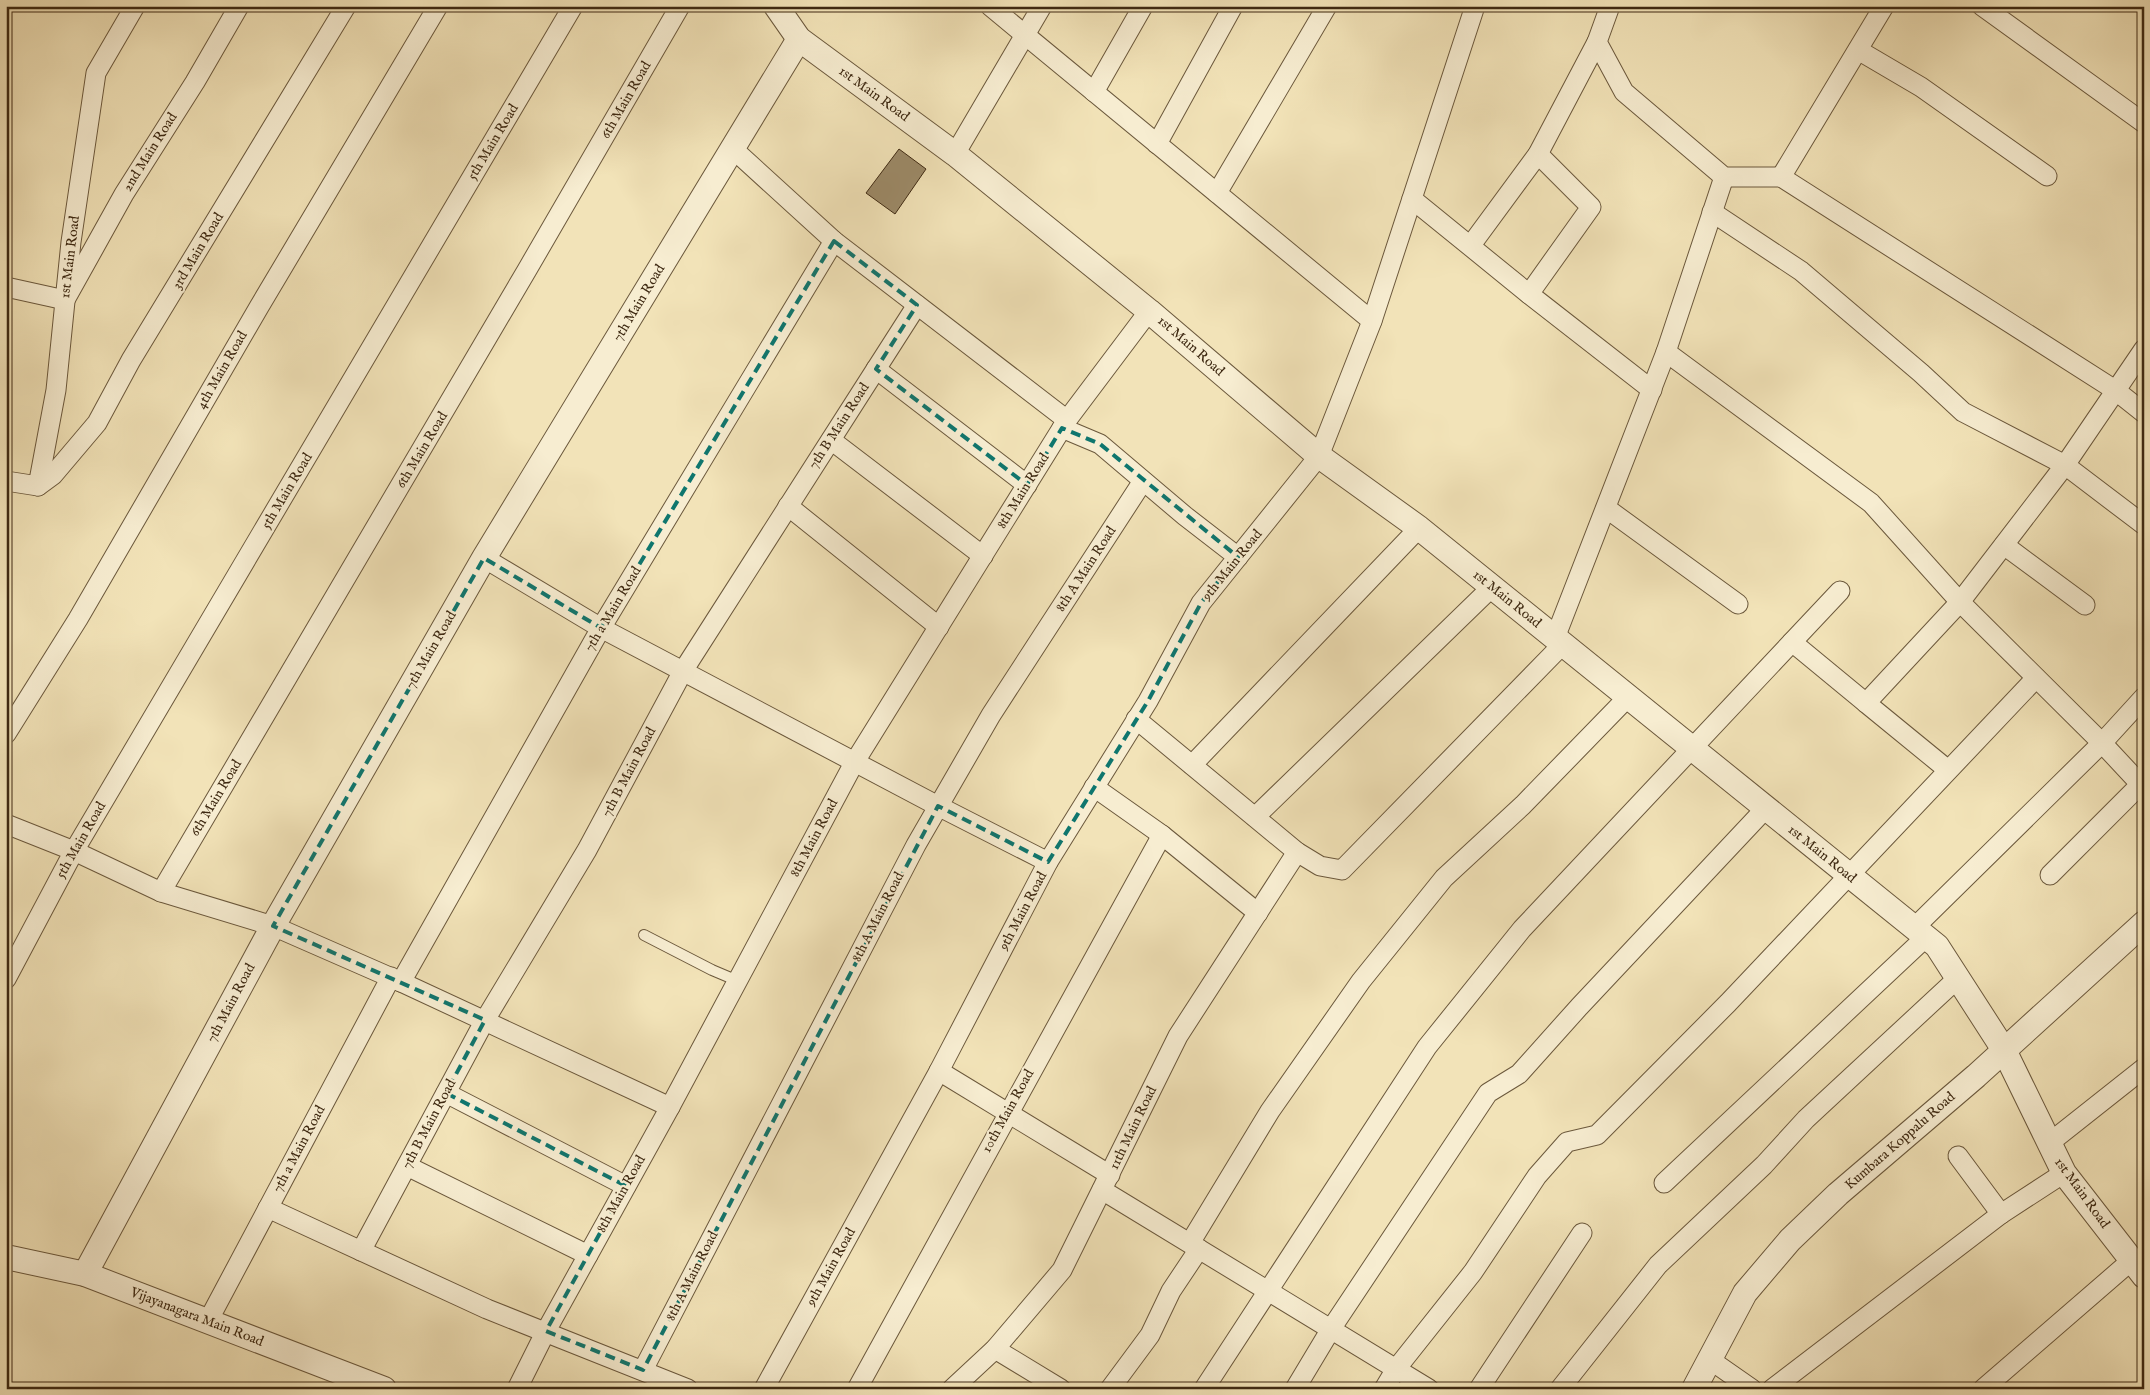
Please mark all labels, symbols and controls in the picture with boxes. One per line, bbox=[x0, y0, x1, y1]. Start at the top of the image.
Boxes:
street label: 6th Main Road bbox=[597, 58, 656, 142]
street label: 1st Main Road bbox=[835, 62, 913, 126]
street label: 5th Main Road bbox=[463, 100, 523, 183]
street label: 2nd Main Road bbox=[119, 109, 182, 195]
street label: 3rd Main Road bbox=[168, 209, 228, 293]
street label: 1st Main Road bbox=[56, 214, 84, 299]
street label: 7th Main Road bbox=[609, 261, 669, 345]
street label: 1st Main Road bbox=[1154, 312, 1229, 380]
street label: 4th Main Road bbox=[192, 327, 252, 412]
street label: 7th B Main Road bbox=[804, 379, 874, 473]
street label: 6th Main Road bbox=[392, 408, 452, 492]
street label: 5th Main Road bbox=[257, 449, 317, 532]
street label: 8th Main Road bbox=[993, 449, 1054, 532]
street label: 8th A Main Road bbox=[1052, 522, 1121, 615]
street label: 9th Main Road bbox=[1197, 525, 1267, 605]
street label: 7th a Main Road bbox=[581, 563, 646, 655]
street label: 1st Main Road bbox=[1469, 566, 1545, 632]
street label: 7th Main Road bbox=[401, 607, 461, 692]
street label: 7th B Main Road bbox=[598, 723, 661, 820]
street label: 6th Main Road bbox=[186, 756, 246, 840]
street label: 8th Main Road bbox=[786, 795, 842, 880]
street label: 5th Main Road bbox=[52, 798, 110, 882]
street label: 1st Main Road bbox=[1784, 821, 1860, 887]
street label: 9th Main Road bbox=[994, 868, 1052, 954]
street label: 8th A Main Road bbox=[848, 869, 909, 965]
street label: 7th Main Road bbox=[203, 960, 260, 1046]
street label: 10th Main Road bbox=[978, 1066, 1039, 1156]
street label: 7th B Main Road bbox=[398, 1075, 461, 1172]
street label: 11th Main Road bbox=[1105, 1083, 1161, 1173]
street label: Kumbara Koppalu Road bbox=[1841, 1088, 1959, 1194]
street label: 7th a Main Road bbox=[268, 1102, 330, 1196]
street label: 8th Main Road bbox=[592, 1152, 650, 1236]
street label: 1st Main Road bbox=[2050, 1154, 2114, 1232]
street label: 9th Main Road bbox=[802, 1224, 860, 1310]
street label: 8th A Main Road bbox=[662, 1228, 723, 1324]
street label: Vijayanagara Main Road bbox=[127, 1283, 267, 1351]

